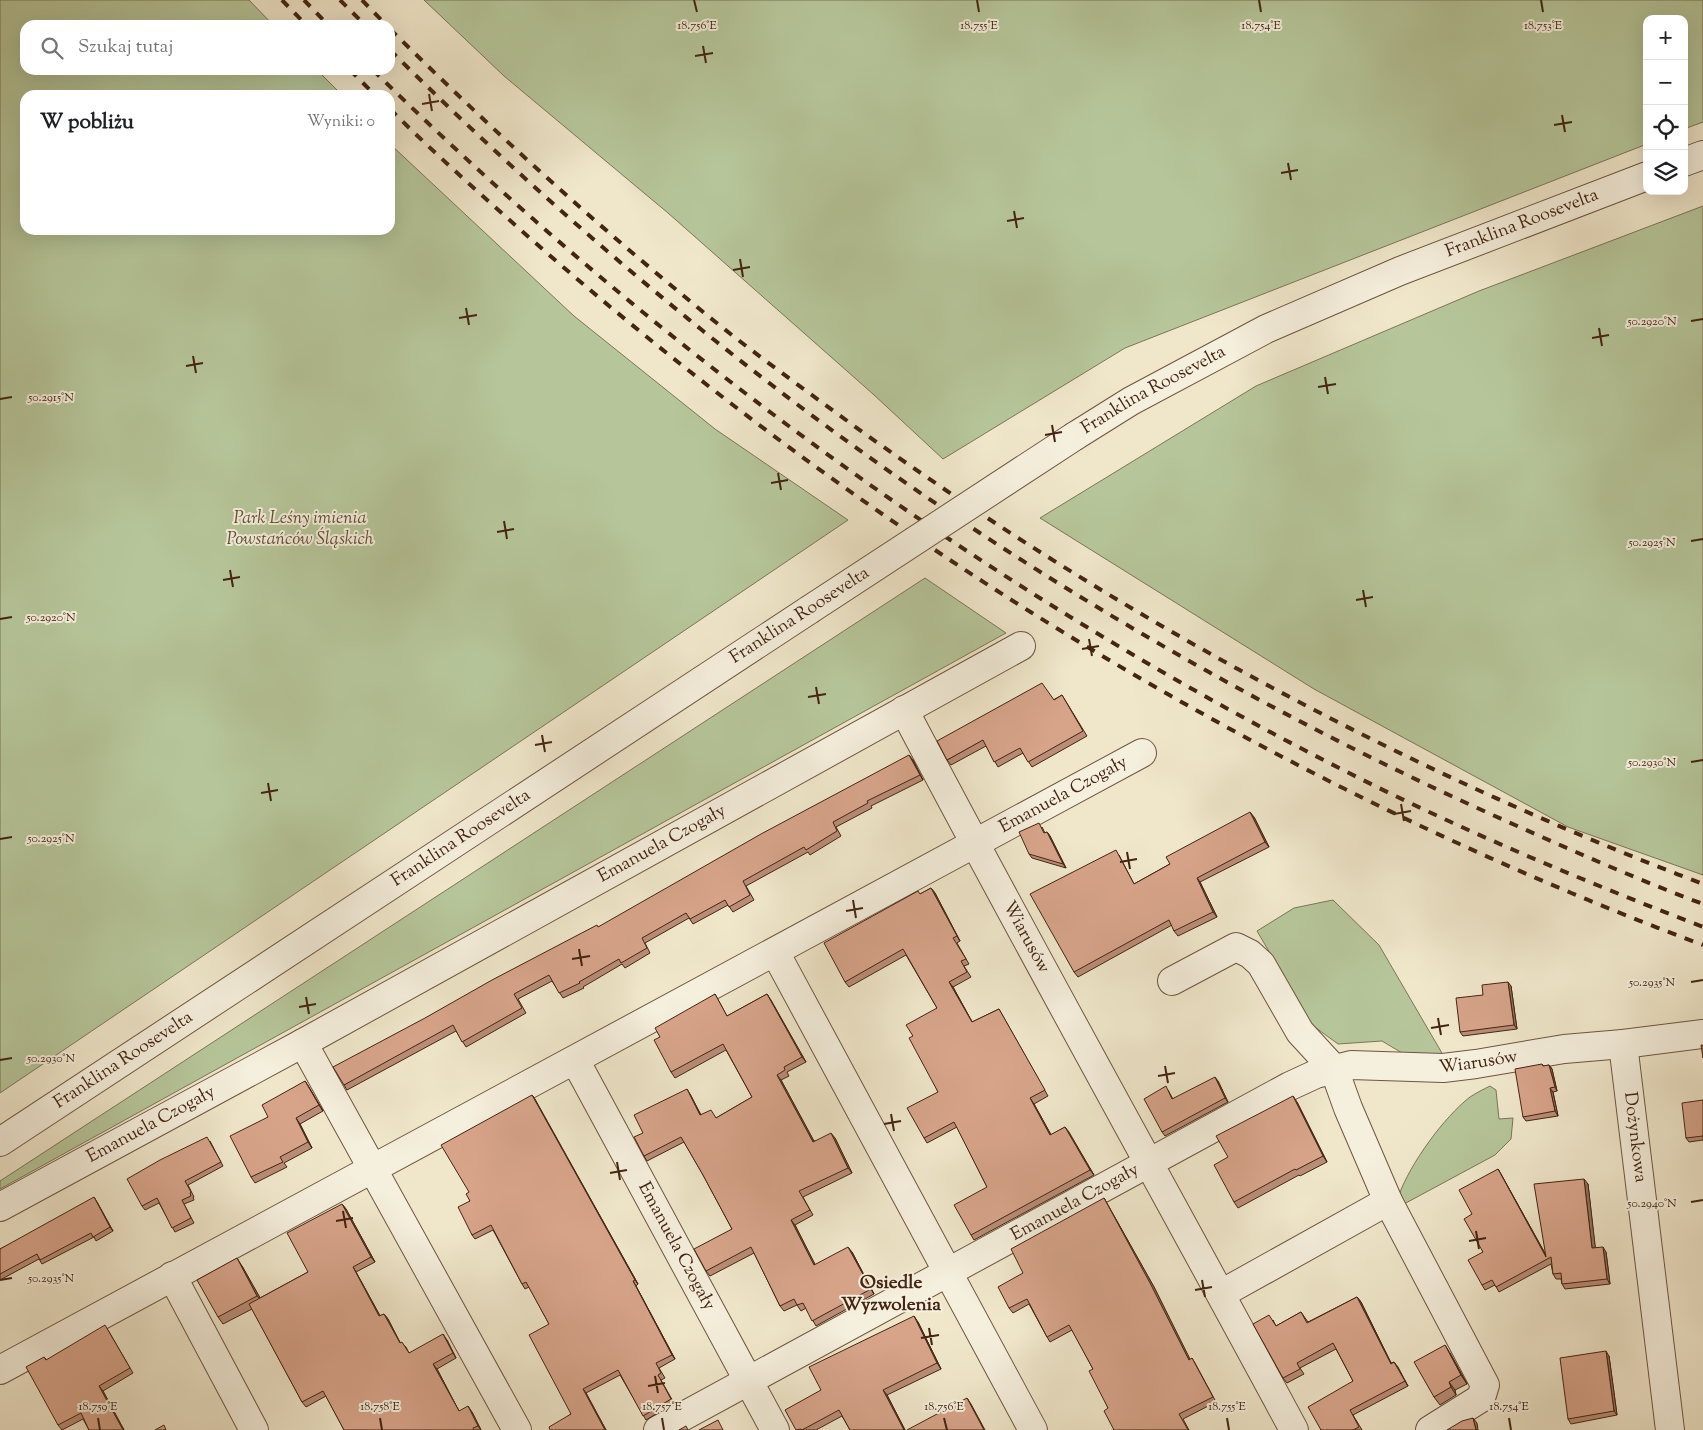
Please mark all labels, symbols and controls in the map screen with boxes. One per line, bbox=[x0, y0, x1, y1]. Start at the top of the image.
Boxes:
map controls bbox=[1643, 15, 1688, 195]
button: + bbox=[1643, 15, 1688, 60]
text: 18.756°E bbox=[677, 17, 717, 35]
text: 18.755°E bbox=[960, 17, 999, 35]
text: 18.754°E bbox=[1241, 17, 1281, 35]
text: 18.753°E bbox=[1524, 17, 1563, 35]
search box bbox=[20, 20, 395, 75]
icon: search bbox=[38, 34, 66, 62]
text: Szukaj tutaj bbox=[78, 34, 173, 61]
button: − bbox=[1643, 60, 1688, 105]
button: locate bbox=[1643, 105, 1688, 150]
text: W pobliżu bbox=[40, 108, 134, 138]
text: Wyniki: 0 bbox=[307, 111, 375, 134]
button: layers bbox=[1643, 150, 1688, 195]
street label: Franklina Roosevelta bbox=[1442, 183, 1603, 265]
text: 50.2920°N bbox=[1626, 313, 1677, 331]
street label: Franklina Roosevelta bbox=[1077, 340, 1231, 442]
text: 50.2915°N bbox=[27, 389, 74, 407]
park label: Park Leśny imienia Powstańców Śląskich bbox=[227, 506, 374, 553]
text: 50.2925°N bbox=[1627, 534, 1676, 552]
street label: Franklina Roosevelta bbox=[725, 561, 875, 671]
text: 50.2920°N bbox=[25, 609, 76, 627]
street label: Emanuela Czogały bbox=[995, 750, 1133, 841]
text: 50.2930°N bbox=[1627, 754, 1676, 772]
street label: Franklina Roosevelta bbox=[386, 783, 536, 894]
street label: Emanuela Czogały bbox=[594, 799, 731, 890]
text: 50.2925°N bbox=[26, 830, 75, 848]
street label: Wiarusów bbox=[995, 897, 1056, 979]
text: 50.2935°N bbox=[1628, 974, 1676, 992]
street label: Franklina Roosevelta bbox=[49, 1005, 198, 1116]
street label: Wiarusów bbox=[1438, 1044, 1520, 1081]
text: 50.2930°N bbox=[26, 1050, 75, 1068]
street label: Emanuela Czogały bbox=[82, 1080, 220, 1170]
street label: Dożynkowa bbox=[1616, 1091, 1653, 1184]
street label: Emanuela Czogały bbox=[1006, 1157, 1144, 1248]
street label: Emanuela Czogały bbox=[631, 1178, 721, 1315]
text: 50.2940°N bbox=[1626, 1195, 1677, 1213]
text: 50.2935°N bbox=[27, 1270, 75, 1288]
district label: Osiedle Wyzwolenia bbox=[841, 1270, 941, 1319]
text: 18.759°E bbox=[78, 1398, 118, 1416]
text: 18.758°E bbox=[360, 1398, 400, 1416]
text: 18.757°E bbox=[642, 1398, 682, 1416]
text: 18.756°E bbox=[924, 1398, 964, 1416]
text: 18.755°E bbox=[1208, 1398, 1247, 1416]
text: 18.754°E bbox=[1489, 1398, 1529, 1416]

